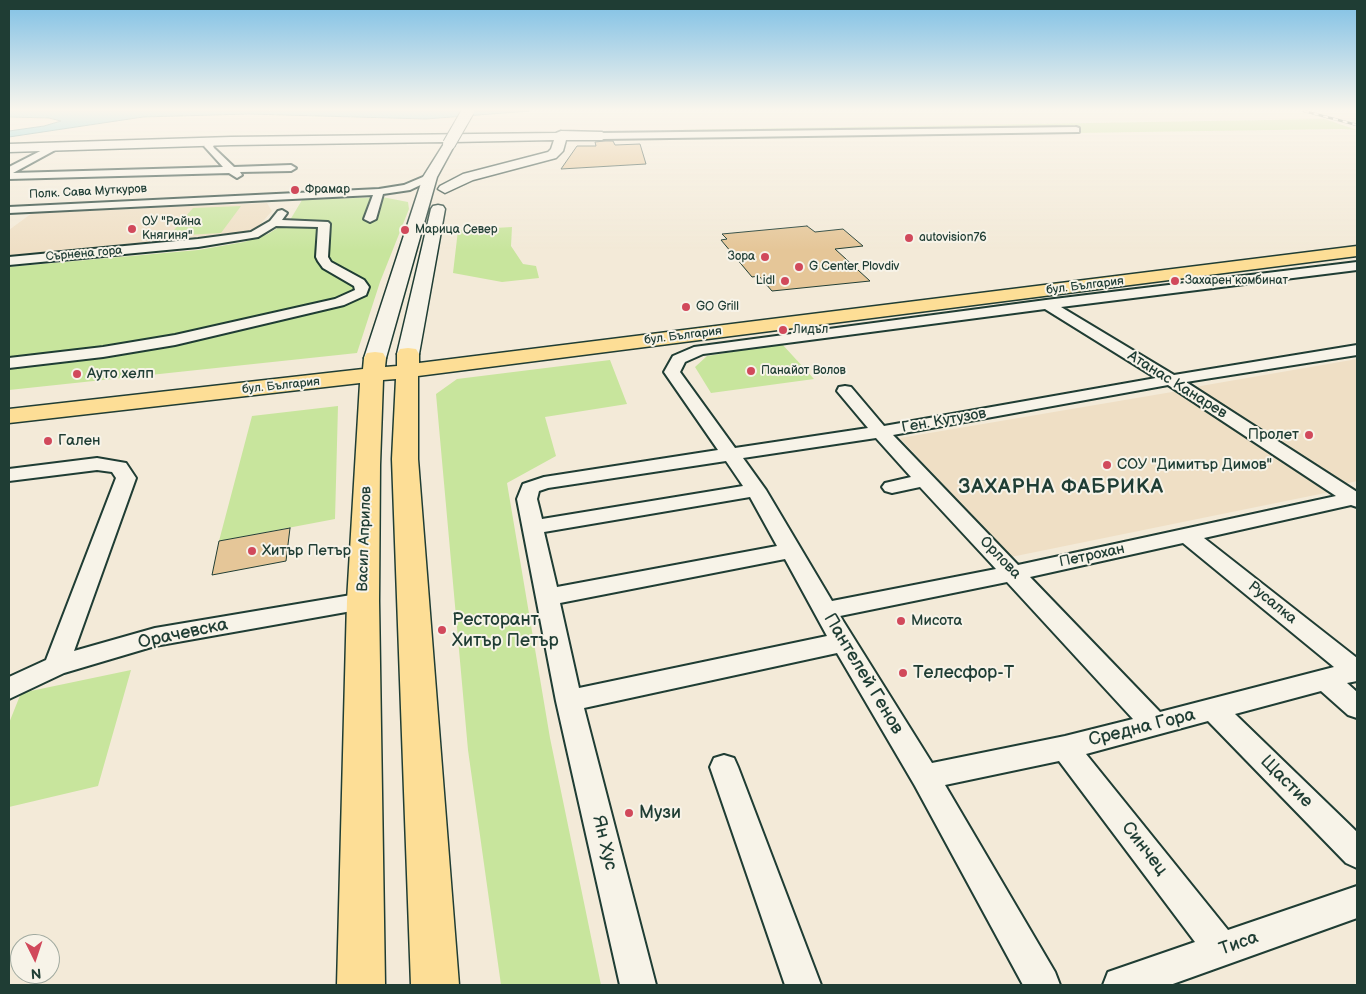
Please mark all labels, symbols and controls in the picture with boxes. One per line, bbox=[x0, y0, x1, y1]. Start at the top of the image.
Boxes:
street label: Полк. Сава Муткуров bbox=[29, 182, 147, 202]
place label: Фрамар bbox=[305, 183, 350, 197]
marker: Фрамар bbox=[289, 184, 301, 196]
place label: ОУ "Райна Княгиня" bbox=[142, 215, 201, 243]
marker: ОУ "Райна Княгиня" bbox=[126, 223, 138, 235]
place label: Марица Север bbox=[415, 223, 498, 237]
marker: Марица Север bbox=[399, 224, 411, 236]
place label: autovision76 bbox=[919, 231, 987, 245]
marker: autovision76 bbox=[903, 232, 915, 244]
street label: Сърнена гора bbox=[45, 243, 123, 265]
place label: Зора bbox=[728, 250, 755, 264]
marker: Зора bbox=[759, 251, 771, 263]
place label: G Center Plovdiv bbox=[809, 260, 899, 274]
marker: G Center Plovdiv bbox=[793, 261, 805, 273]
place label: Lidl bbox=[756, 274, 775, 288]
street label: бул. България bbox=[1045, 274, 1125, 298]
place label: Захарен комбинат bbox=[1185, 274, 1288, 288]
marker: Lidl bbox=[779, 275, 791, 287]
marker: Захарен комбинат bbox=[1169, 275, 1181, 287]
place label: GO Grill bbox=[696, 300, 739, 314]
marker: GO Grill bbox=[680, 301, 692, 313]
place label: Лидъл bbox=[793, 323, 828, 337]
street label: бул. България bbox=[643, 324, 723, 348]
marker: Лидъл bbox=[777, 324, 789, 336]
street label: Атанас Канарев bbox=[1124, 347, 1230, 423]
place label: Панайот Волов bbox=[761, 364, 846, 378]
place label: Ауто хелп bbox=[87, 365, 154, 383]
marker: Панайот Волов bbox=[745, 365, 757, 377]
marker: Ауто хелп bbox=[71, 368, 83, 380]
street label: бул. България bbox=[241, 375, 321, 397]
street label: Ген. Кутузов bbox=[900, 405, 988, 437]
place label: Пролет bbox=[1248, 426, 1299, 444]
marker: Пролет bbox=[1303, 429, 1315, 441]
place label: Гален bbox=[58, 432, 101, 450]
marker: Гален bbox=[42, 435, 54, 447]
place label: СОУ "Димитър Димов" bbox=[1117, 456, 1272, 474]
marker: СОУ "Димитър Димов" bbox=[1101, 459, 1113, 471]
district label: ЗАХАРНА ФАБРИКА bbox=[956, 476, 1166, 500]
street label: Васил Априлов bbox=[354, 486, 376, 592]
street label: Орлова bbox=[975, 533, 1025, 583]
street label: Петрохан bbox=[1058, 540, 1126, 572]
place label: Хитър Петър bbox=[262, 542, 351, 560]
marker: Хитър Петър bbox=[246, 545, 258, 557]
street label: Русалка bbox=[1244, 578, 1300, 628]
place label: Ресторант Хитър Петър bbox=[452, 609, 559, 652]
street label: Пантелей Генов bbox=[818, 610, 908, 738]
place label: Мисота bbox=[911, 612, 962, 630]
street label: Орачевска bbox=[136, 614, 230, 654]
marker: Мисота bbox=[895, 615, 907, 627]
marker: Ресторант Хитър Петър bbox=[436, 624, 448, 636]
place label: Телесфор-Т bbox=[913, 662, 1014, 684]
marker: Телесфор-Т bbox=[897, 667, 909, 679]
street label: Средна Гора bbox=[1086, 704, 1198, 752]
street label: Щастие bbox=[1255, 751, 1317, 813]
place label: Музи bbox=[639, 802, 681, 824]
marker: Музи bbox=[623, 807, 635, 819]
street label: Ян Хус bbox=[587, 813, 621, 873]
street label: Синчец bbox=[1116, 818, 1172, 880]
street label: Тиса bbox=[1217, 927, 1261, 961]
north arrow bbox=[10, 934, 60, 984]
text: N bbox=[30, 965, 42, 982]

